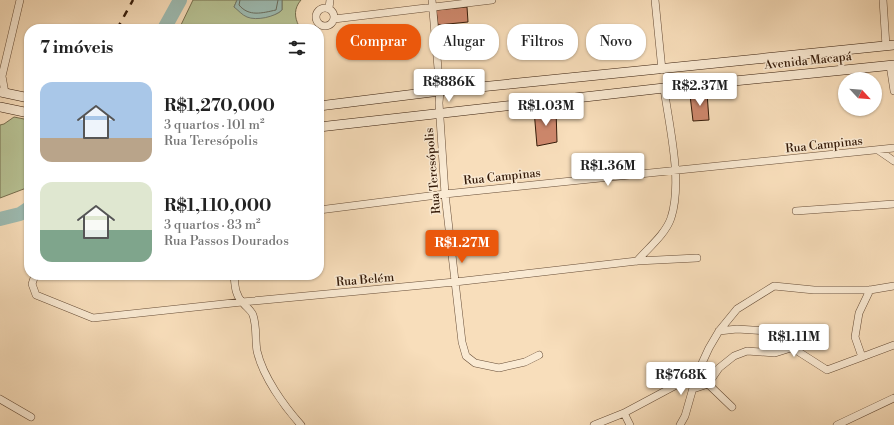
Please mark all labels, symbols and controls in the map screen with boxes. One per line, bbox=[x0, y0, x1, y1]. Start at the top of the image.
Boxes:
chip: Comprar bbox=[336, 24, 421, 60]
chip: Alugar bbox=[429, 24, 499, 60]
chip: Filtros bbox=[507, 24, 578, 60]
chip: Novo bbox=[586, 24, 646, 60]
text: 7 imóveis bbox=[40, 37, 113, 59]
icon: filters bbox=[286, 37, 308, 59]
street label: Avenida Macapá bbox=[763, 49, 853, 73]
pin: R$886K bbox=[416, 69, 482, 103]
north arrow bbox=[838, 72, 882, 116]
map controls bbox=[838, 72, 882, 116]
pin: R$2.37M bbox=[663, 73, 737, 107]
text: R$886K bbox=[423, 74, 475, 90]
text: R$2.37M bbox=[672, 78, 728, 94]
pin: R$1.03M bbox=[509, 93, 583, 127]
text: R$1,270,000 bbox=[164, 95, 275, 117]
icon: home bbox=[72, 98, 120, 146]
text: R$1.03M bbox=[518, 98, 574, 114]
text: 3 quartos · 101 m² bbox=[164, 117, 264, 133]
street label: Rua Teresópolis bbox=[422, 127, 444, 215]
text: Rua Teresópolis bbox=[164, 133, 258, 149]
street label: Rua Campinas bbox=[785, 133, 863, 157]
pin: R$1.36M bbox=[571, 153, 645, 187]
text: R$1.36M bbox=[580, 158, 636, 174]
street label: Rua Campinas bbox=[463, 165, 541, 189]
text: R$1,110,000 bbox=[164, 195, 271, 217]
icon: home bbox=[72, 198, 120, 246]
text: 3 quartos · 83 m² bbox=[164, 217, 261, 233]
pin: R$1.27M bbox=[425, 230, 499, 264]
text: Rua Passos Dourados bbox=[164, 233, 289, 249]
text: R$1.27M bbox=[435, 235, 490, 251]
street label: Rua Belém bbox=[335, 270, 395, 290]
pin: R$1.11M bbox=[757, 324, 831, 358]
text: R$1.11M bbox=[768, 329, 820, 345]
pin: R$768K bbox=[648, 362, 714, 396]
text: R$768K bbox=[655, 367, 707, 383]

